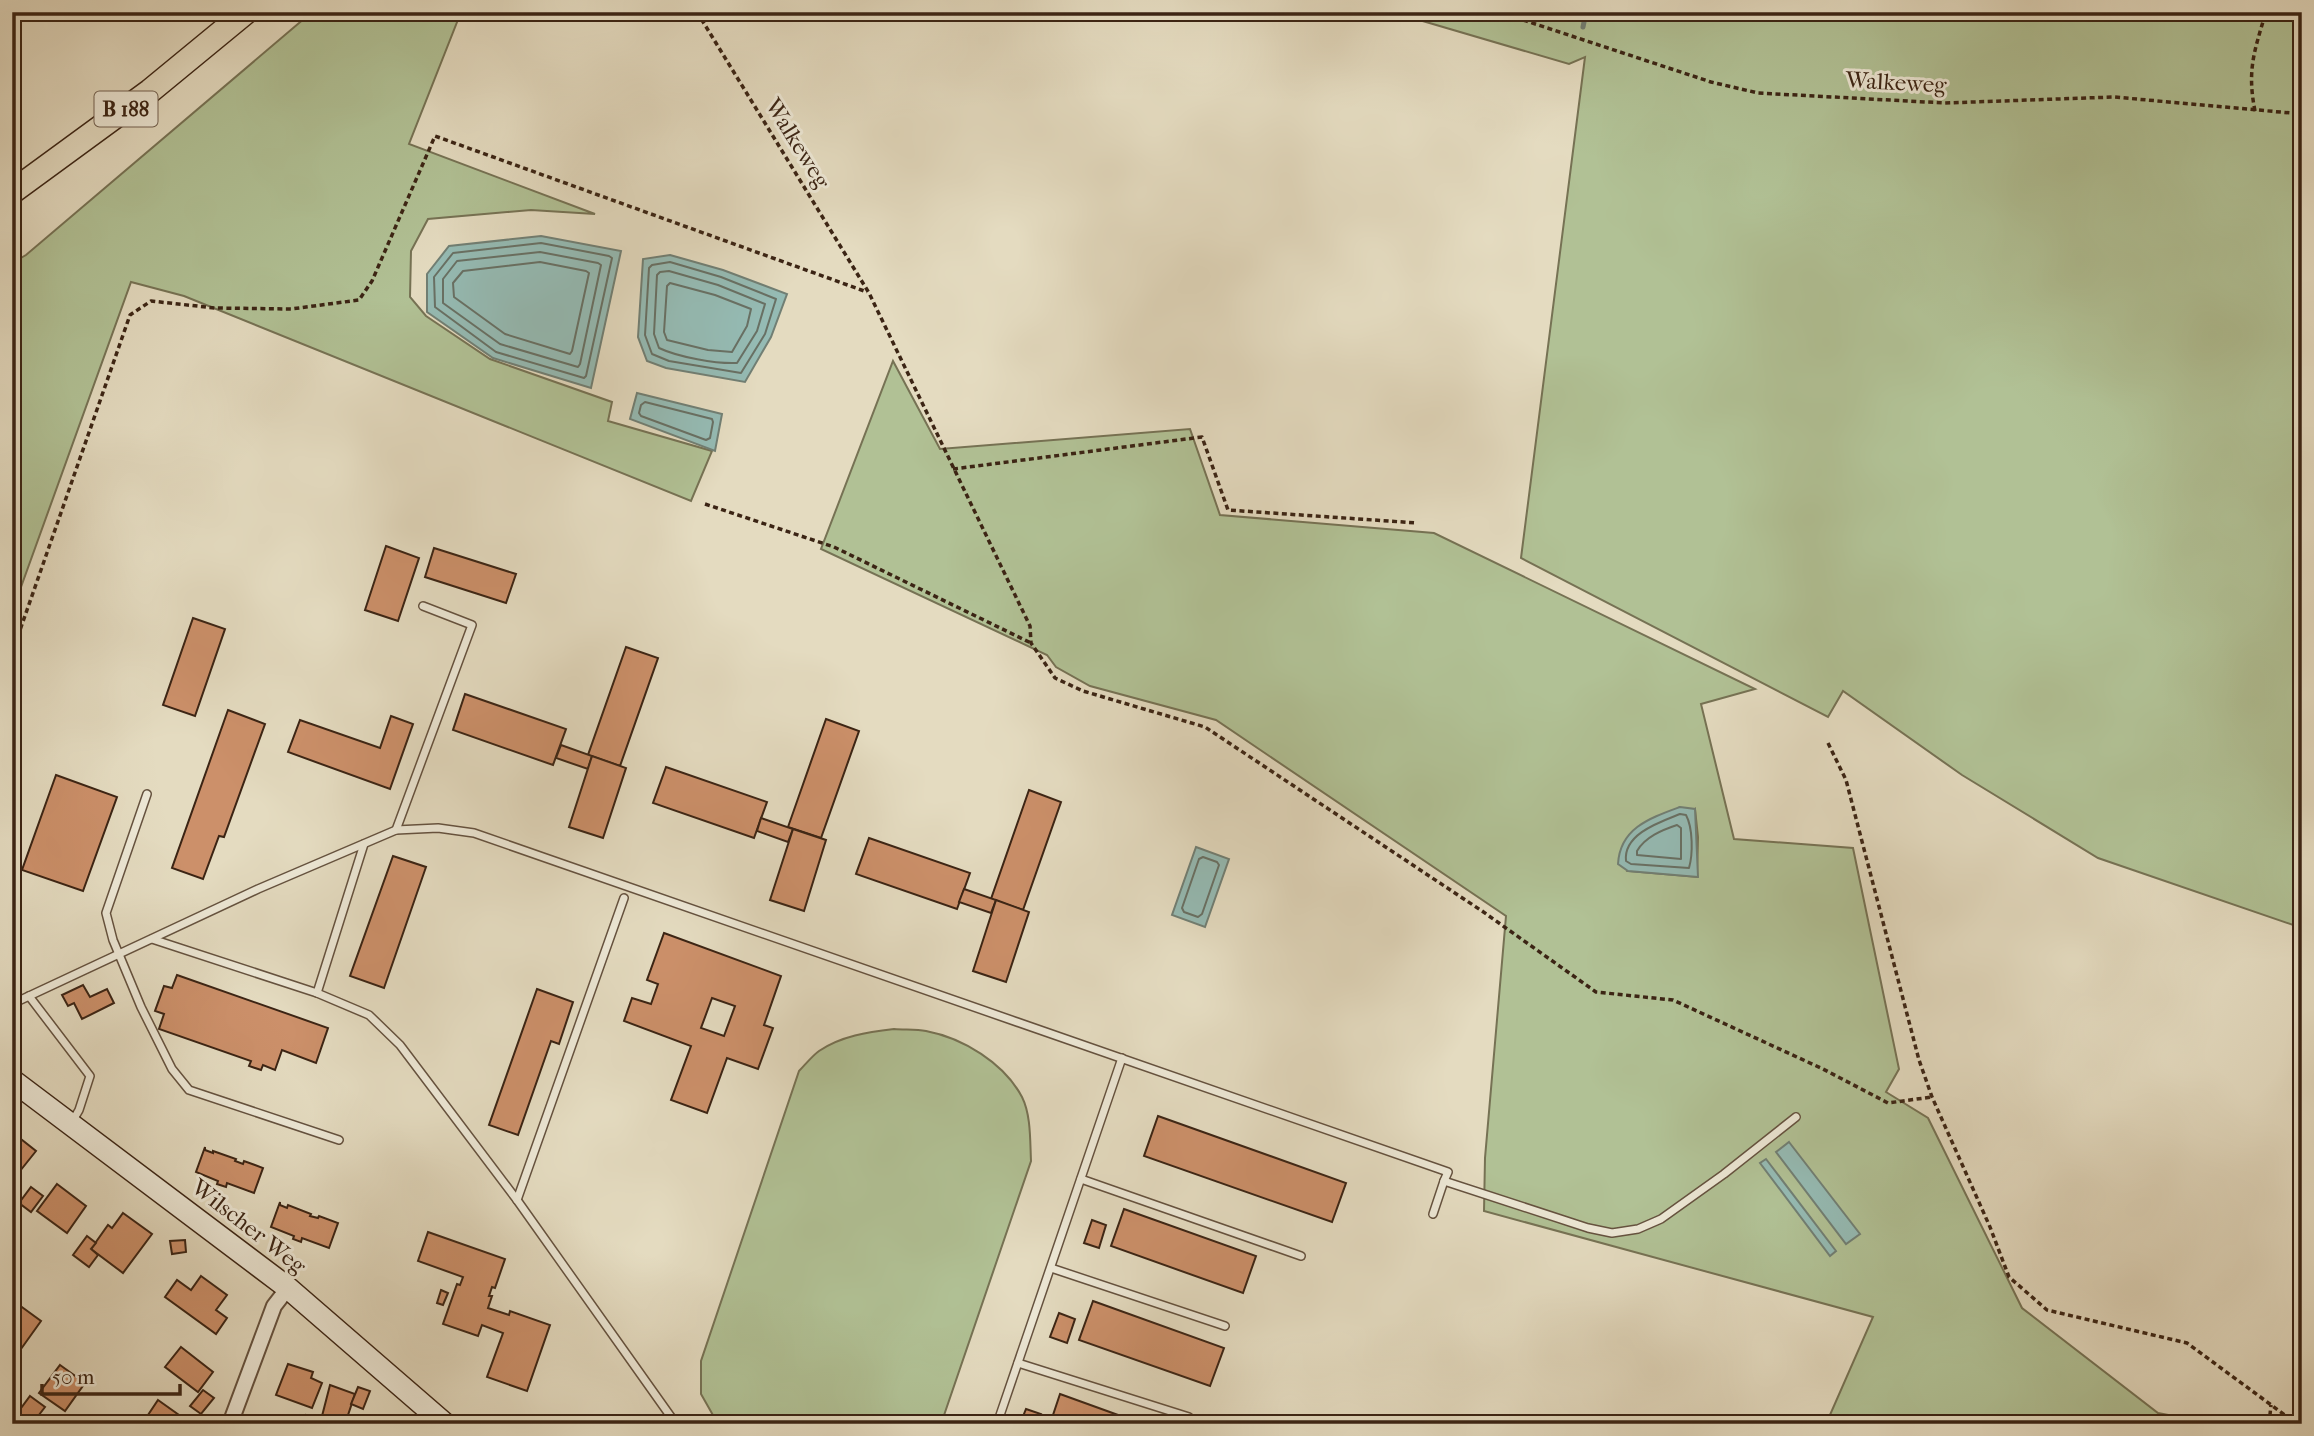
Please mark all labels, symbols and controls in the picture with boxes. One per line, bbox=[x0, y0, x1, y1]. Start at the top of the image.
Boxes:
street label: Walkeweg bbox=[1844, 66, 1948, 99]
road number: B 188 bbox=[94, 92, 158, 126]
street label: Walkeweg bbox=[759, 92, 836, 194]
street label: Wilscher Weg bbox=[185, 1173, 312, 1280]
scale bar bbox=[42, 1352, 180, 1396]
text: 50 m bbox=[52, 1365, 95, 1389]

